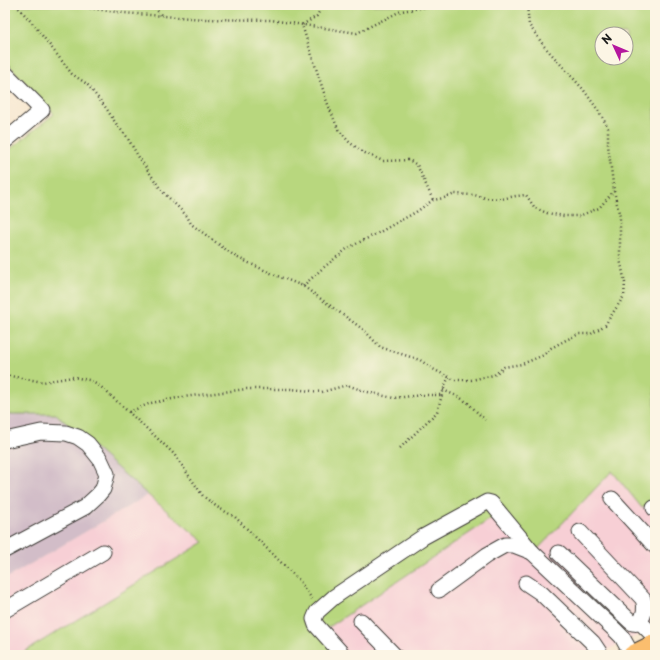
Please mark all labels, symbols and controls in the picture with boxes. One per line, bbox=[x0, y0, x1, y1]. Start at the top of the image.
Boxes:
north arrow bbox=[594, 26, 634, 66]
text: N bbox=[597, 29, 616, 48]

